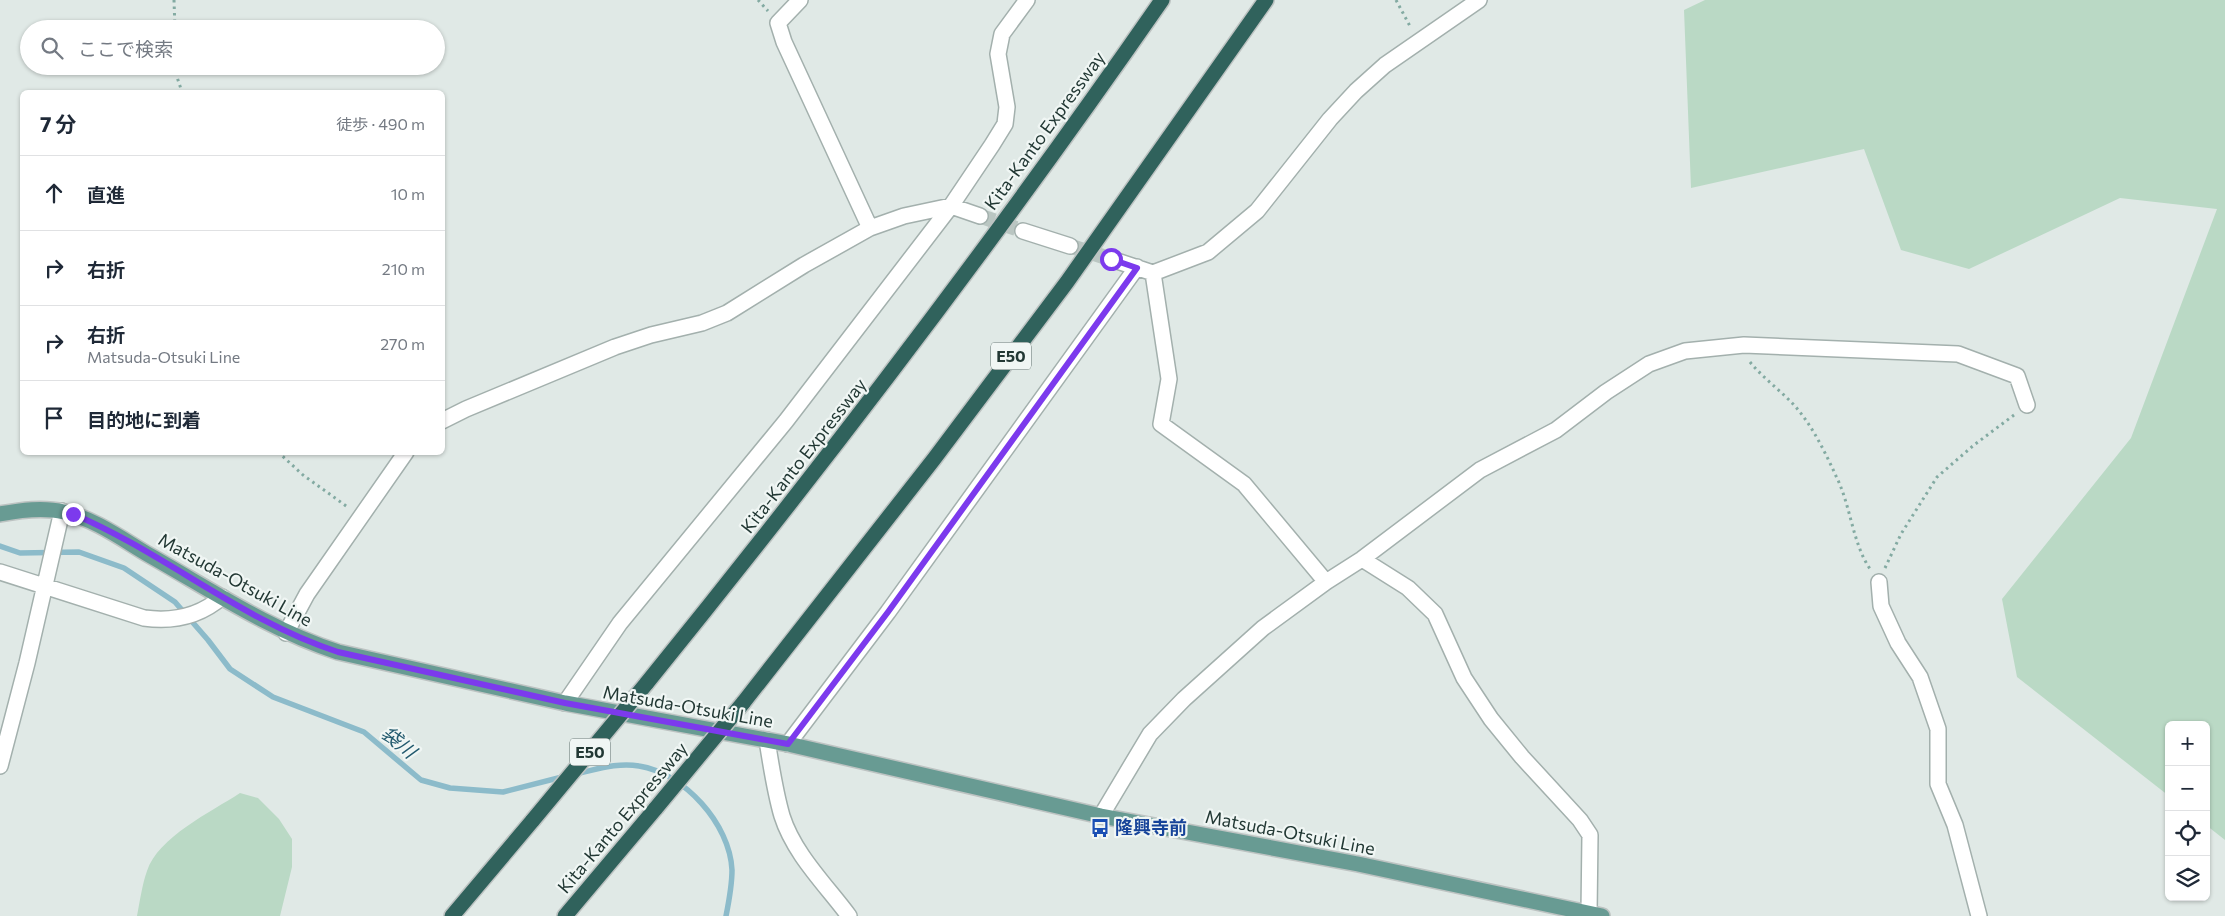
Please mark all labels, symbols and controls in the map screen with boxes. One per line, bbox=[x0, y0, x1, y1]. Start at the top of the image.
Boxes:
search box bbox=[20, 20, 445, 75]
icon: search bbox=[38, 34, 66, 62]
text: ここで検索 bbox=[78, 37, 173, 60]
street label: Kita-Kanto Expressway bbox=[979, 47, 1109, 214]
text: 7 分 bbox=[40, 111, 77, 136]
text: 徒歩 · 490 m bbox=[336, 114, 425, 133]
icon: ahead bbox=[40, 179, 68, 207]
text: 直進 bbox=[87, 183, 125, 206]
text: 10 m bbox=[391, 184, 425, 203]
route start bbox=[1100, 248, 1123, 271]
icon: right bbox=[40, 254, 68, 282]
text: 右折 bbox=[87, 258, 125, 281]
text: 210 m bbox=[382, 259, 425, 278]
text: 右折 bbox=[87, 323, 125, 346]
icon: right bbox=[40, 329, 68, 357]
text: 270 m bbox=[380, 334, 425, 353]
road number: E50 bbox=[991, 342, 1031, 370]
text: Matsuda-Otsuki Line bbox=[87, 347, 240, 366]
street label: Kita-Kanto Expressway bbox=[736, 374, 871, 537]
icon: arrive bbox=[40, 404, 68, 432]
text: 目的地に到着 bbox=[87, 408, 201, 431]
route end bbox=[62, 503, 85, 526]
street label: Matsuda-Otsuki Line bbox=[155, 528, 316, 631]
street label: Matsuda-Otsuki Line bbox=[601, 680, 775, 732]
water label: 袋川 bbox=[377, 721, 423, 764]
map controls bbox=[2165, 721, 2210, 901]
button: + bbox=[2165, 721, 2210, 766]
street label: Kita-Kanto Expressway bbox=[553, 737, 692, 897]
road number: E50 bbox=[570, 739, 610, 766]
button: − bbox=[2165, 766, 2210, 811]
street label: Matsuda-Otsuki Line bbox=[1203, 805, 1377, 859]
button: locate bbox=[2165, 811, 2210, 856]
place label: 隆興寺前 bbox=[1115, 816, 1187, 838]
bus stop icon: 隆興寺前 bbox=[1089, 817, 1111, 839]
button: layers bbox=[2165, 856, 2210, 901]

